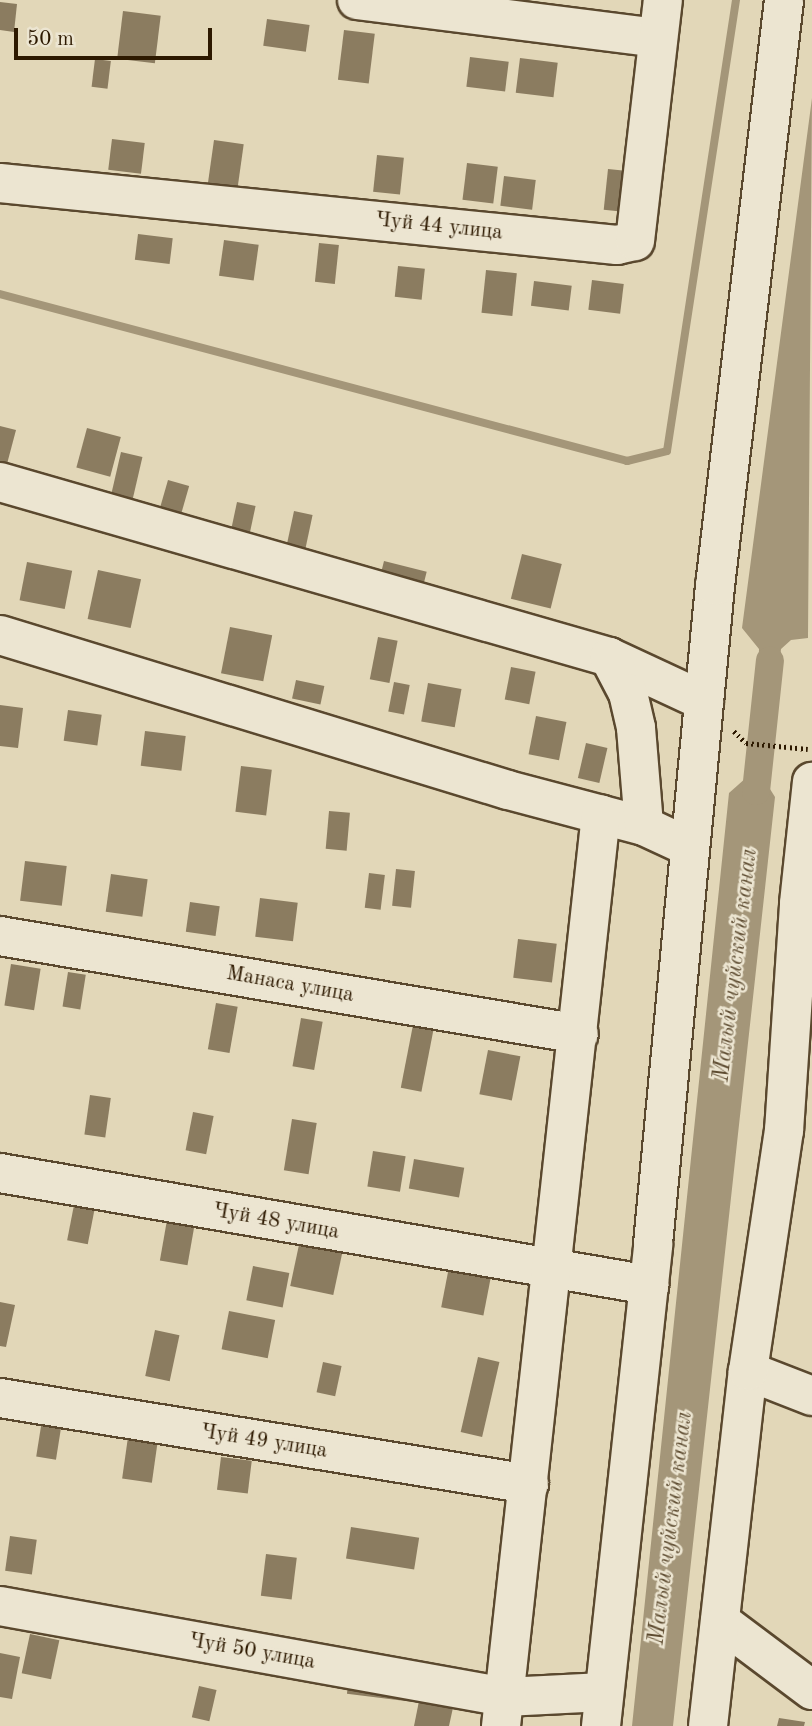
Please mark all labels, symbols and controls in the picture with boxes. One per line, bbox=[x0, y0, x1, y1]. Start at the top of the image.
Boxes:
scale bar bbox=[18, 14, 215, 58]
text: 50 m bbox=[27, 29, 74, 50]
street label: Чуй 44 улица bbox=[374, 208, 504, 246]
water label: Малый чуйский канал bbox=[708, 847, 764, 1083]
street label: Манаса улица bbox=[224, 961, 356, 1009]
street label: Чуй 48 улица bbox=[211, 1199, 341, 1245]
water label: Малый чуйский канал bbox=[643, 1410, 699, 1646]
street label: Чуй 49 улица bbox=[199, 1420, 329, 1464]
street label: Чуй 50 улица bbox=[187, 1629, 317, 1675]

